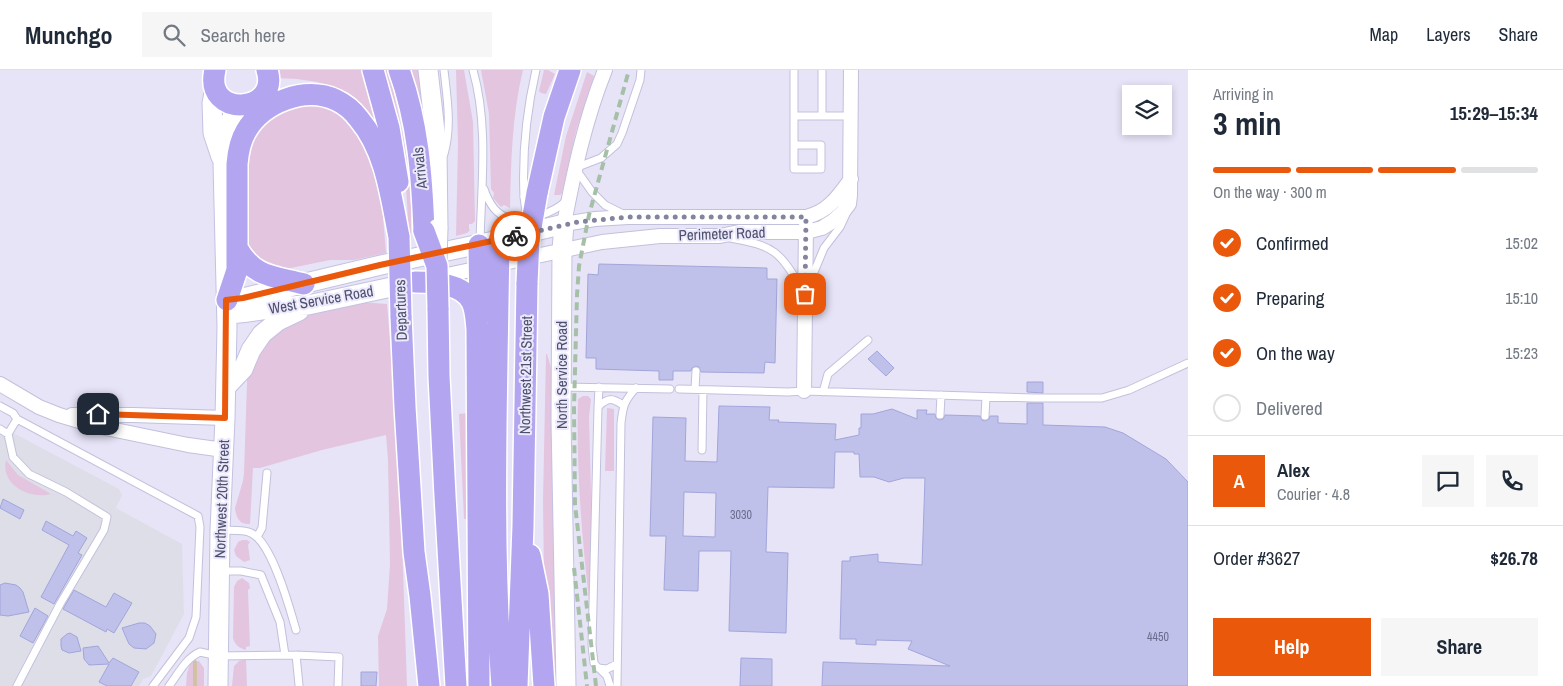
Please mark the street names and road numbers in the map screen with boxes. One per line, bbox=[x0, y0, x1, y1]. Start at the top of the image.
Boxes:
street label: Arrivals bbox=[407, 146, 432, 191]
street label: Perimeter Road bbox=[678, 221, 766, 246]
street label: Departures bbox=[389, 279, 412, 341]
street label: West Service Road bbox=[267, 280, 375, 319]
street label: Northwest 21st Street bbox=[514, 315, 537, 434]
street label: North Service Road bbox=[551, 321, 572, 429]
street label: Northwest 20th Street bbox=[209, 439, 234, 559]

